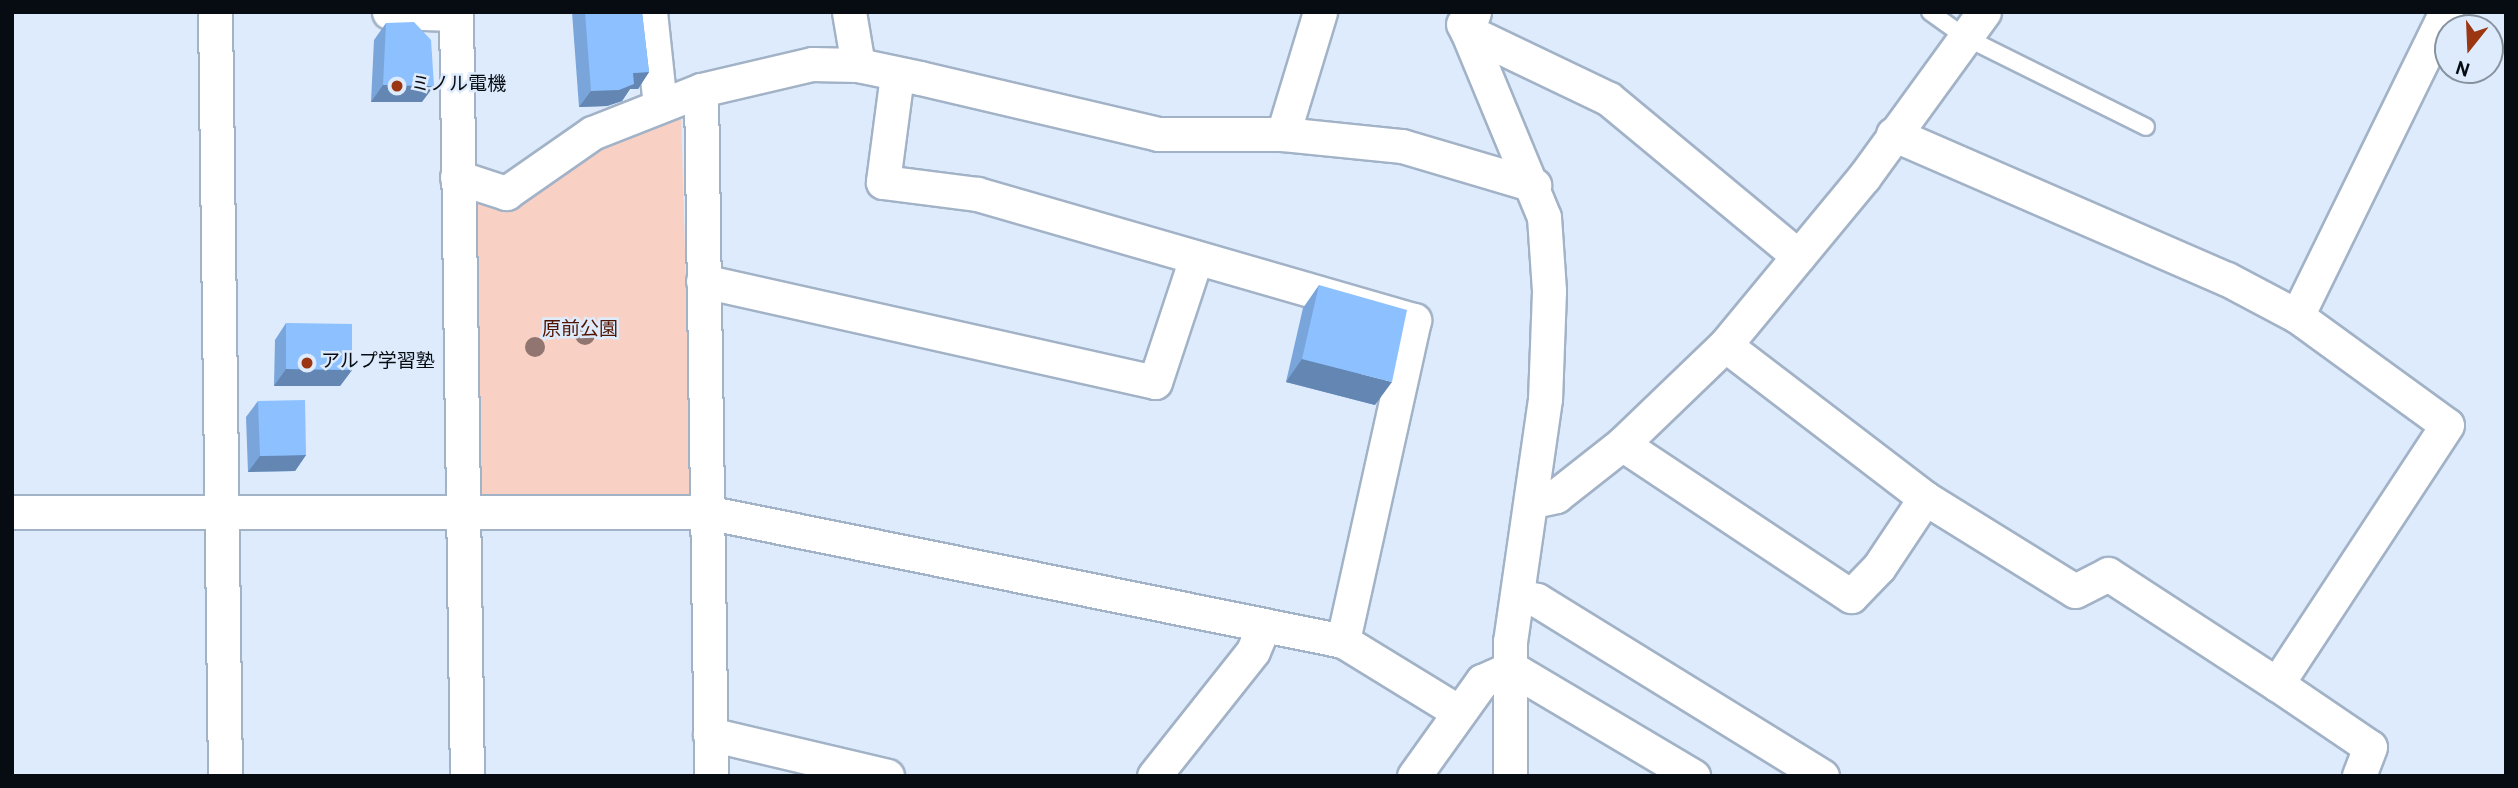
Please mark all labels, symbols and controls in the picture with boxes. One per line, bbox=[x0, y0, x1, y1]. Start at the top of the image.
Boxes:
north arrow bbox=[2434, 14, 2504, 84]
text: N bbox=[2453, 54, 2473, 81]
place label: ミノル電機 bbox=[411, 75, 506, 97]
marker: ミノル電機 bbox=[389, 78, 405, 94]
park label: 原前公園 bbox=[542, 320, 618, 342]
place label: アルプ学習塾 bbox=[321, 352, 435, 374]
marker: アルプ学習塾 bbox=[299, 355, 315, 371]

